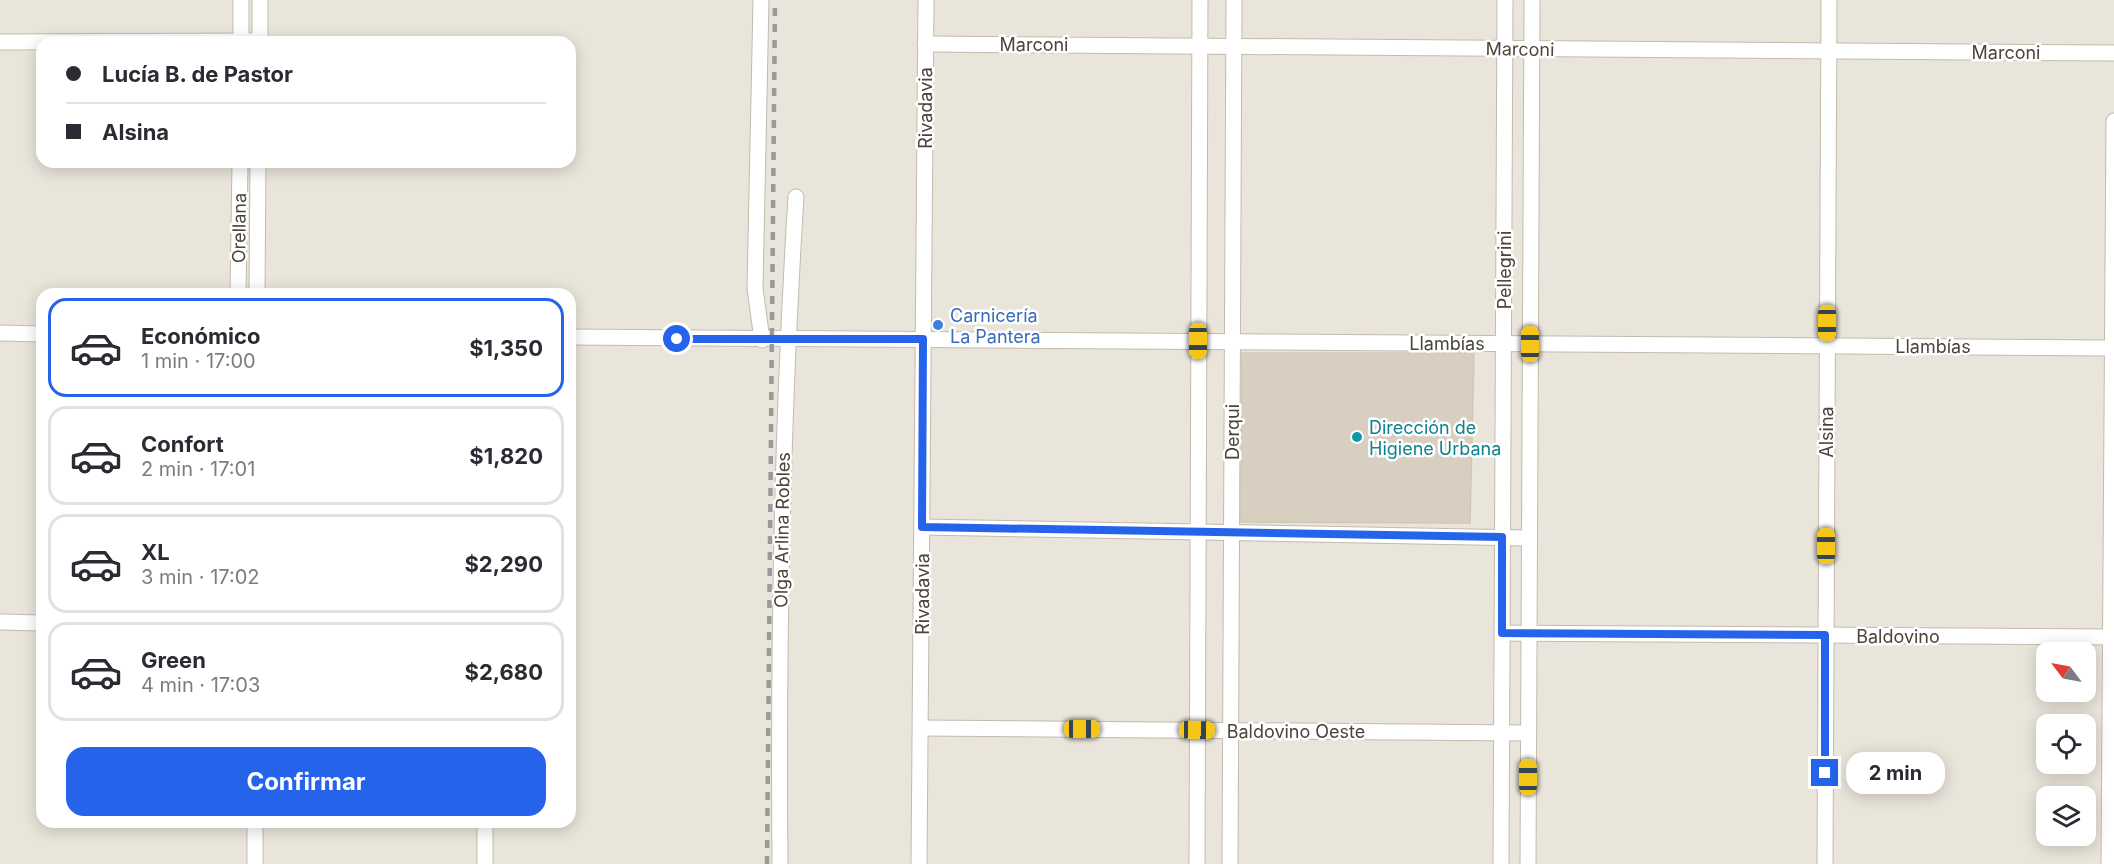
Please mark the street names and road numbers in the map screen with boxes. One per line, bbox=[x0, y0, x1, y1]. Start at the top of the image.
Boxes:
street label: Marconi bbox=[1000, 34, 1068, 55]
street label: Marconi bbox=[1485, 38, 1555, 60]
street label: Marconi bbox=[1972, 42, 2040, 63]
street label: Rivadavia bbox=[915, 67, 936, 149]
street label: Orellana bbox=[228, 193, 250, 263]
street label: Pellegrini bbox=[1494, 231, 1515, 309]
street label: Llambías bbox=[1409, 333, 1485, 354]
street label: Llambías bbox=[1895, 336, 1971, 357]
street label: Derqui bbox=[1222, 404, 1243, 460]
street label: Alsina bbox=[1816, 406, 1837, 458]
street label: Olga Arlina Robles bbox=[770, 452, 794, 608]
street label: Rivadavia bbox=[912, 553, 933, 635]
street label: Baldovino bbox=[1856, 626, 1940, 647]
street label: Baldovino Oeste bbox=[1227, 721, 1365, 742]

